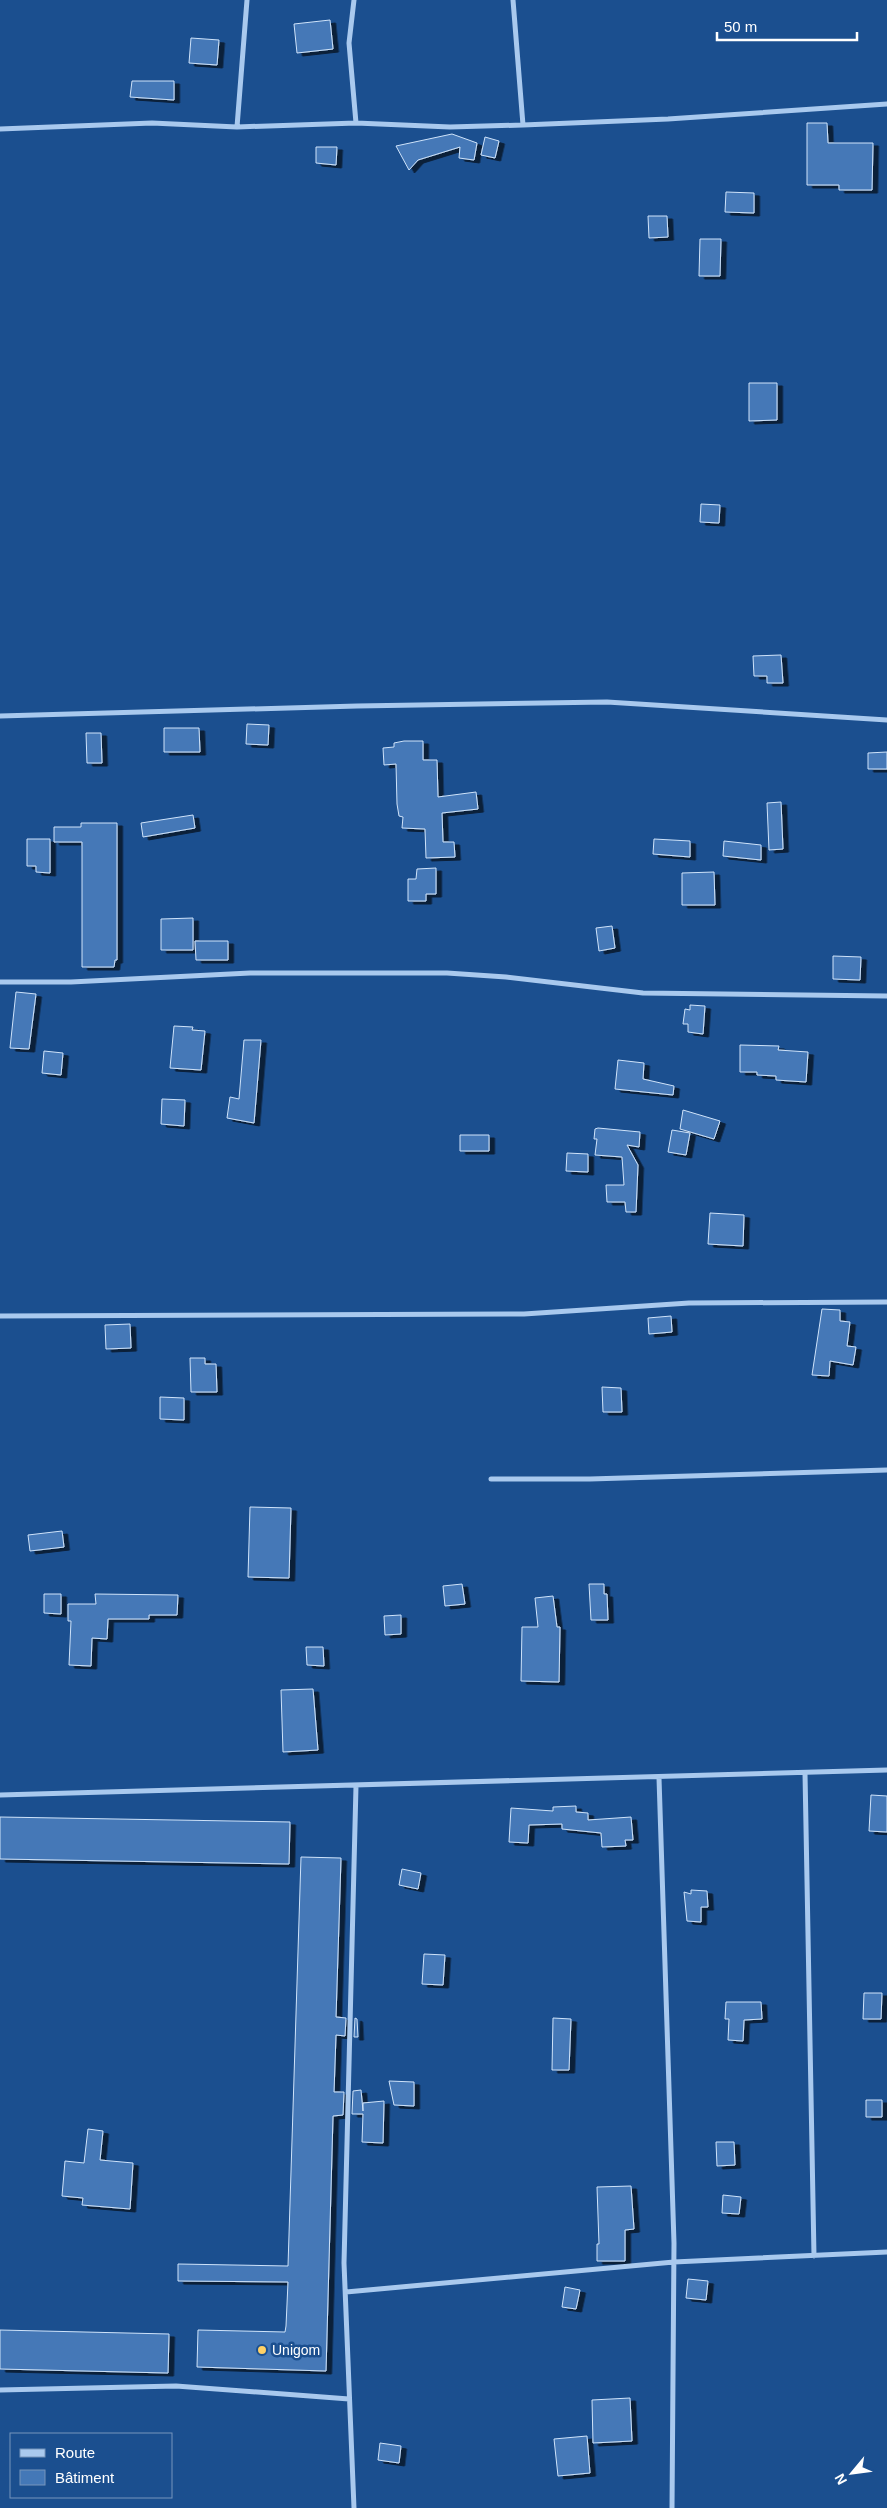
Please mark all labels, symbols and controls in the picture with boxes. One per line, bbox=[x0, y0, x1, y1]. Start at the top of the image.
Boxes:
scale bar bbox=[717, 10, 857, 42]
text: 50 m bbox=[724, 18, 757, 35]
place label: Unigom bbox=[272, 2342, 320, 2358]
marker: Unigom bbox=[256, 2344, 268, 2356]
legend bbox=[10, 2433, 172, 2498]
text: Route bbox=[55, 2444, 95, 2461]
north arrow bbox=[827, 2448, 877, 2498]
text: Bâtiment bbox=[55, 2469, 115, 2486]
text: N bbox=[831, 2471, 850, 2488]

